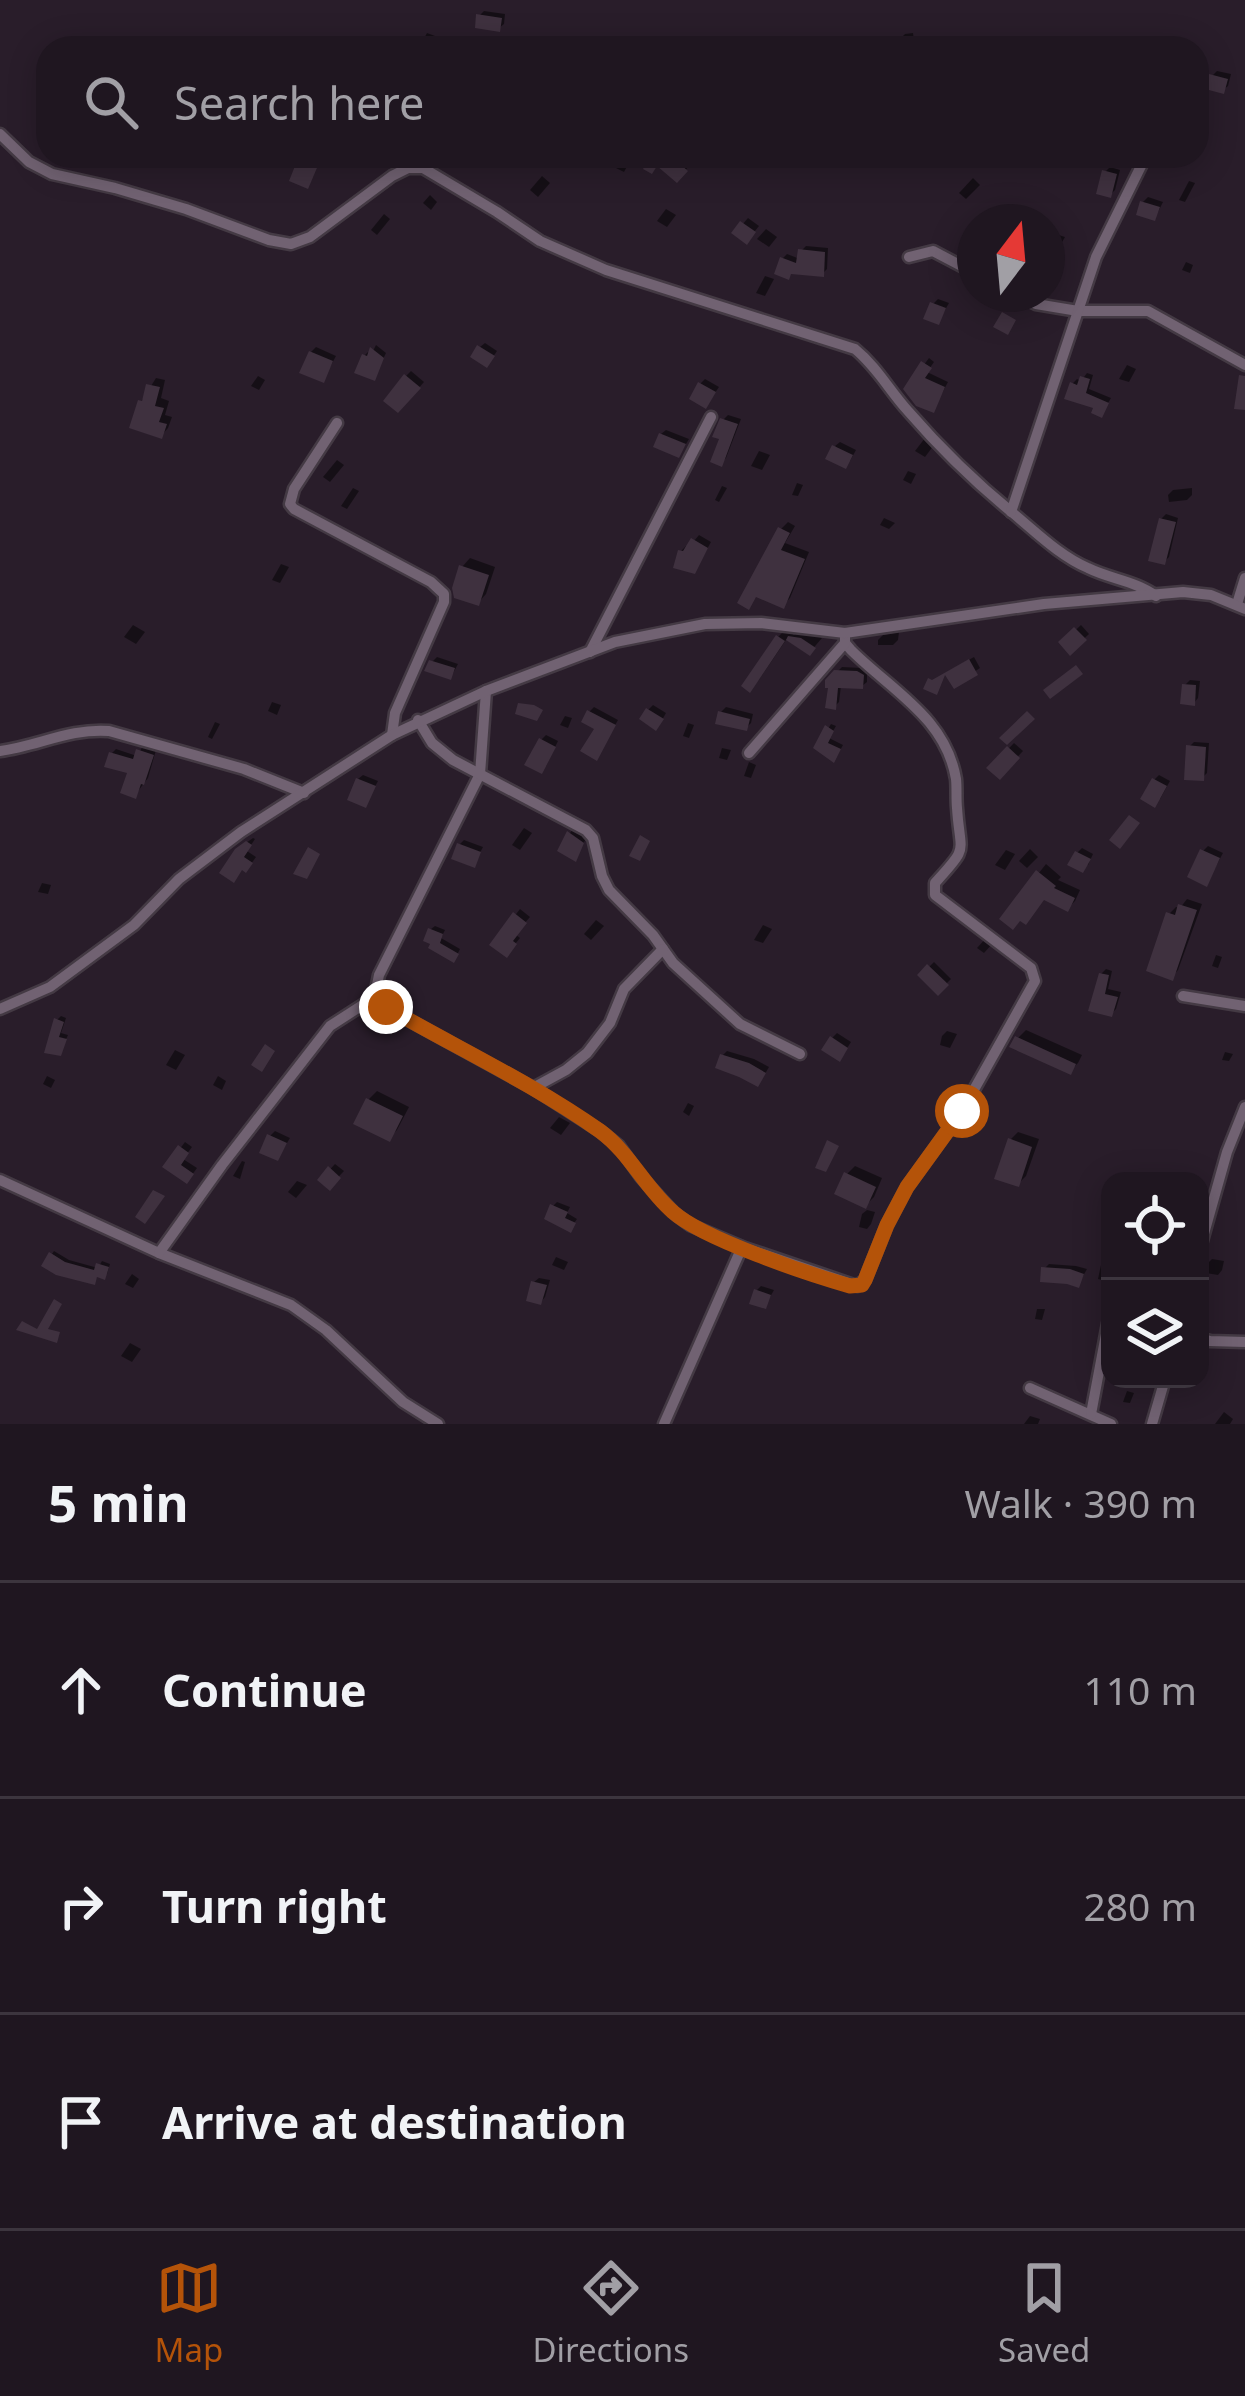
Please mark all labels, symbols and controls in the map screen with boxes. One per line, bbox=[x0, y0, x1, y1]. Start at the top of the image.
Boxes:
search box bbox=[36, 36, 1209, 168]
icon: search bbox=[78, 69, 144, 135]
text: Search here bbox=[174, 72, 424, 133]
north arrow bbox=[957, 204, 1065, 312]
route end bbox=[359, 980, 413, 1034]
route start bbox=[935, 1084, 989, 1138]
map controls bbox=[1101, 1172, 1209, 1388]
button: locate bbox=[1101, 1172, 1209, 1280]
button: layers bbox=[1101, 1280, 1209, 1388]
text: 5 min bbox=[48, 1467, 189, 1537]
text: Walk · 390 m bbox=[964, 1476, 1197, 1529]
icon: ahead bbox=[48, 1657, 114, 1723]
text: Continue bbox=[162, 1659, 367, 1720]
text: 110 m bbox=[1083, 1663, 1197, 1716]
icon: right bbox=[48, 1873, 114, 1939]
text: Turn right bbox=[162, 1875, 387, 1936]
text: 280 m bbox=[1083, 1879, 1197, 1932]
icon: arrive bbox=[48, 2089, 114, 2155]
text: Arrive at destination bbox=[162, 2091, 627, 2152]
tab: Map bbox=[155, 2255, 223, 2372]
tab: Directions bbox=[532, 2255, 689, 2372]
tab: Saved bbox=[998, 2255, 1090, 2372]

